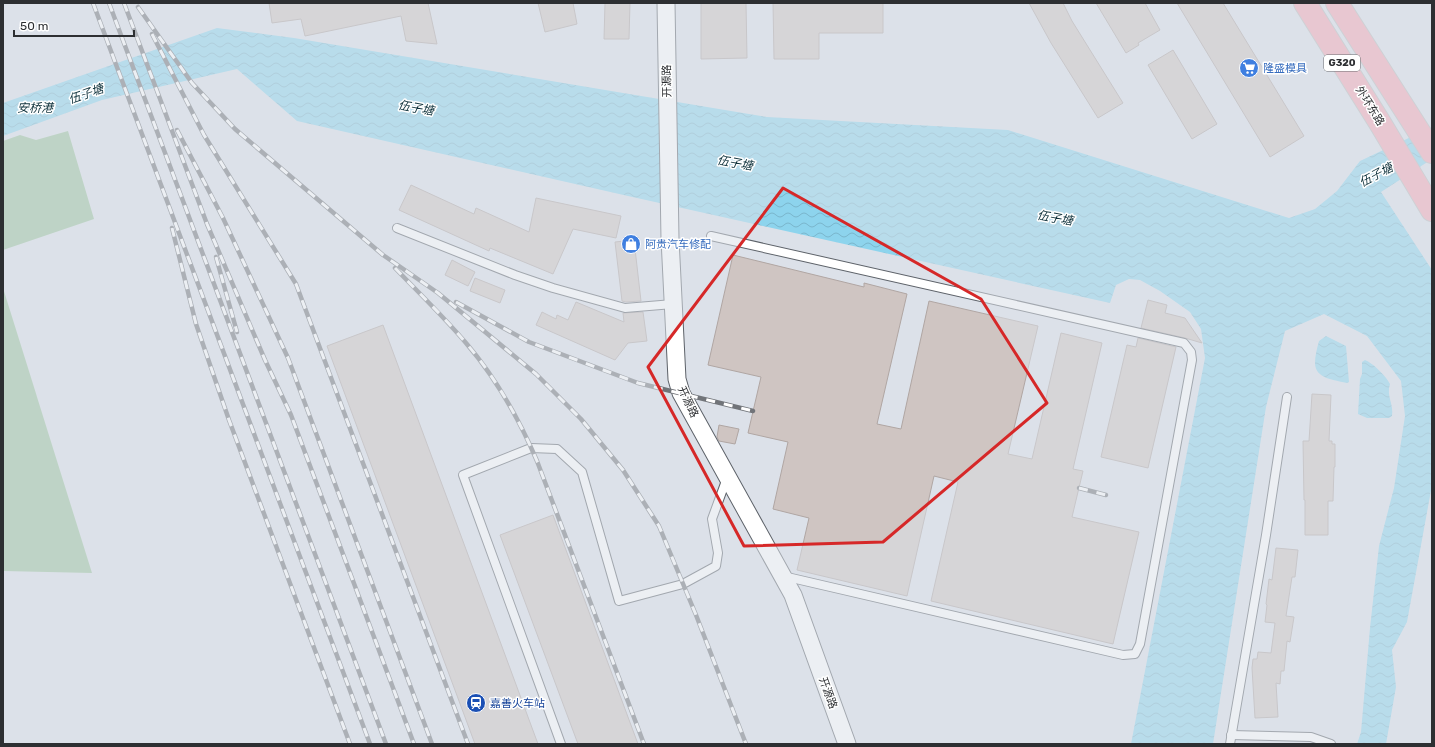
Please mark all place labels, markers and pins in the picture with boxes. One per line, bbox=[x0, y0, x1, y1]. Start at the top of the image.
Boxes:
supermarket icon: 隆盛模具 bbox=[1238, 57, 1260, 79]
place label: 隆盛模具 bbox=[1263, 62, 1307, 75]
shop icon: 阿贵汽车修配 bbox=[620, 233, 642, 255]
place label: 阿贵汽车修配 bbox=[645, 238, 711, 251]
station icon: 嘉善火车站 bbox=[465, 692, 487, 714]
place label: 嘉善火车站 bbox=[490, 697, 545, 710]

